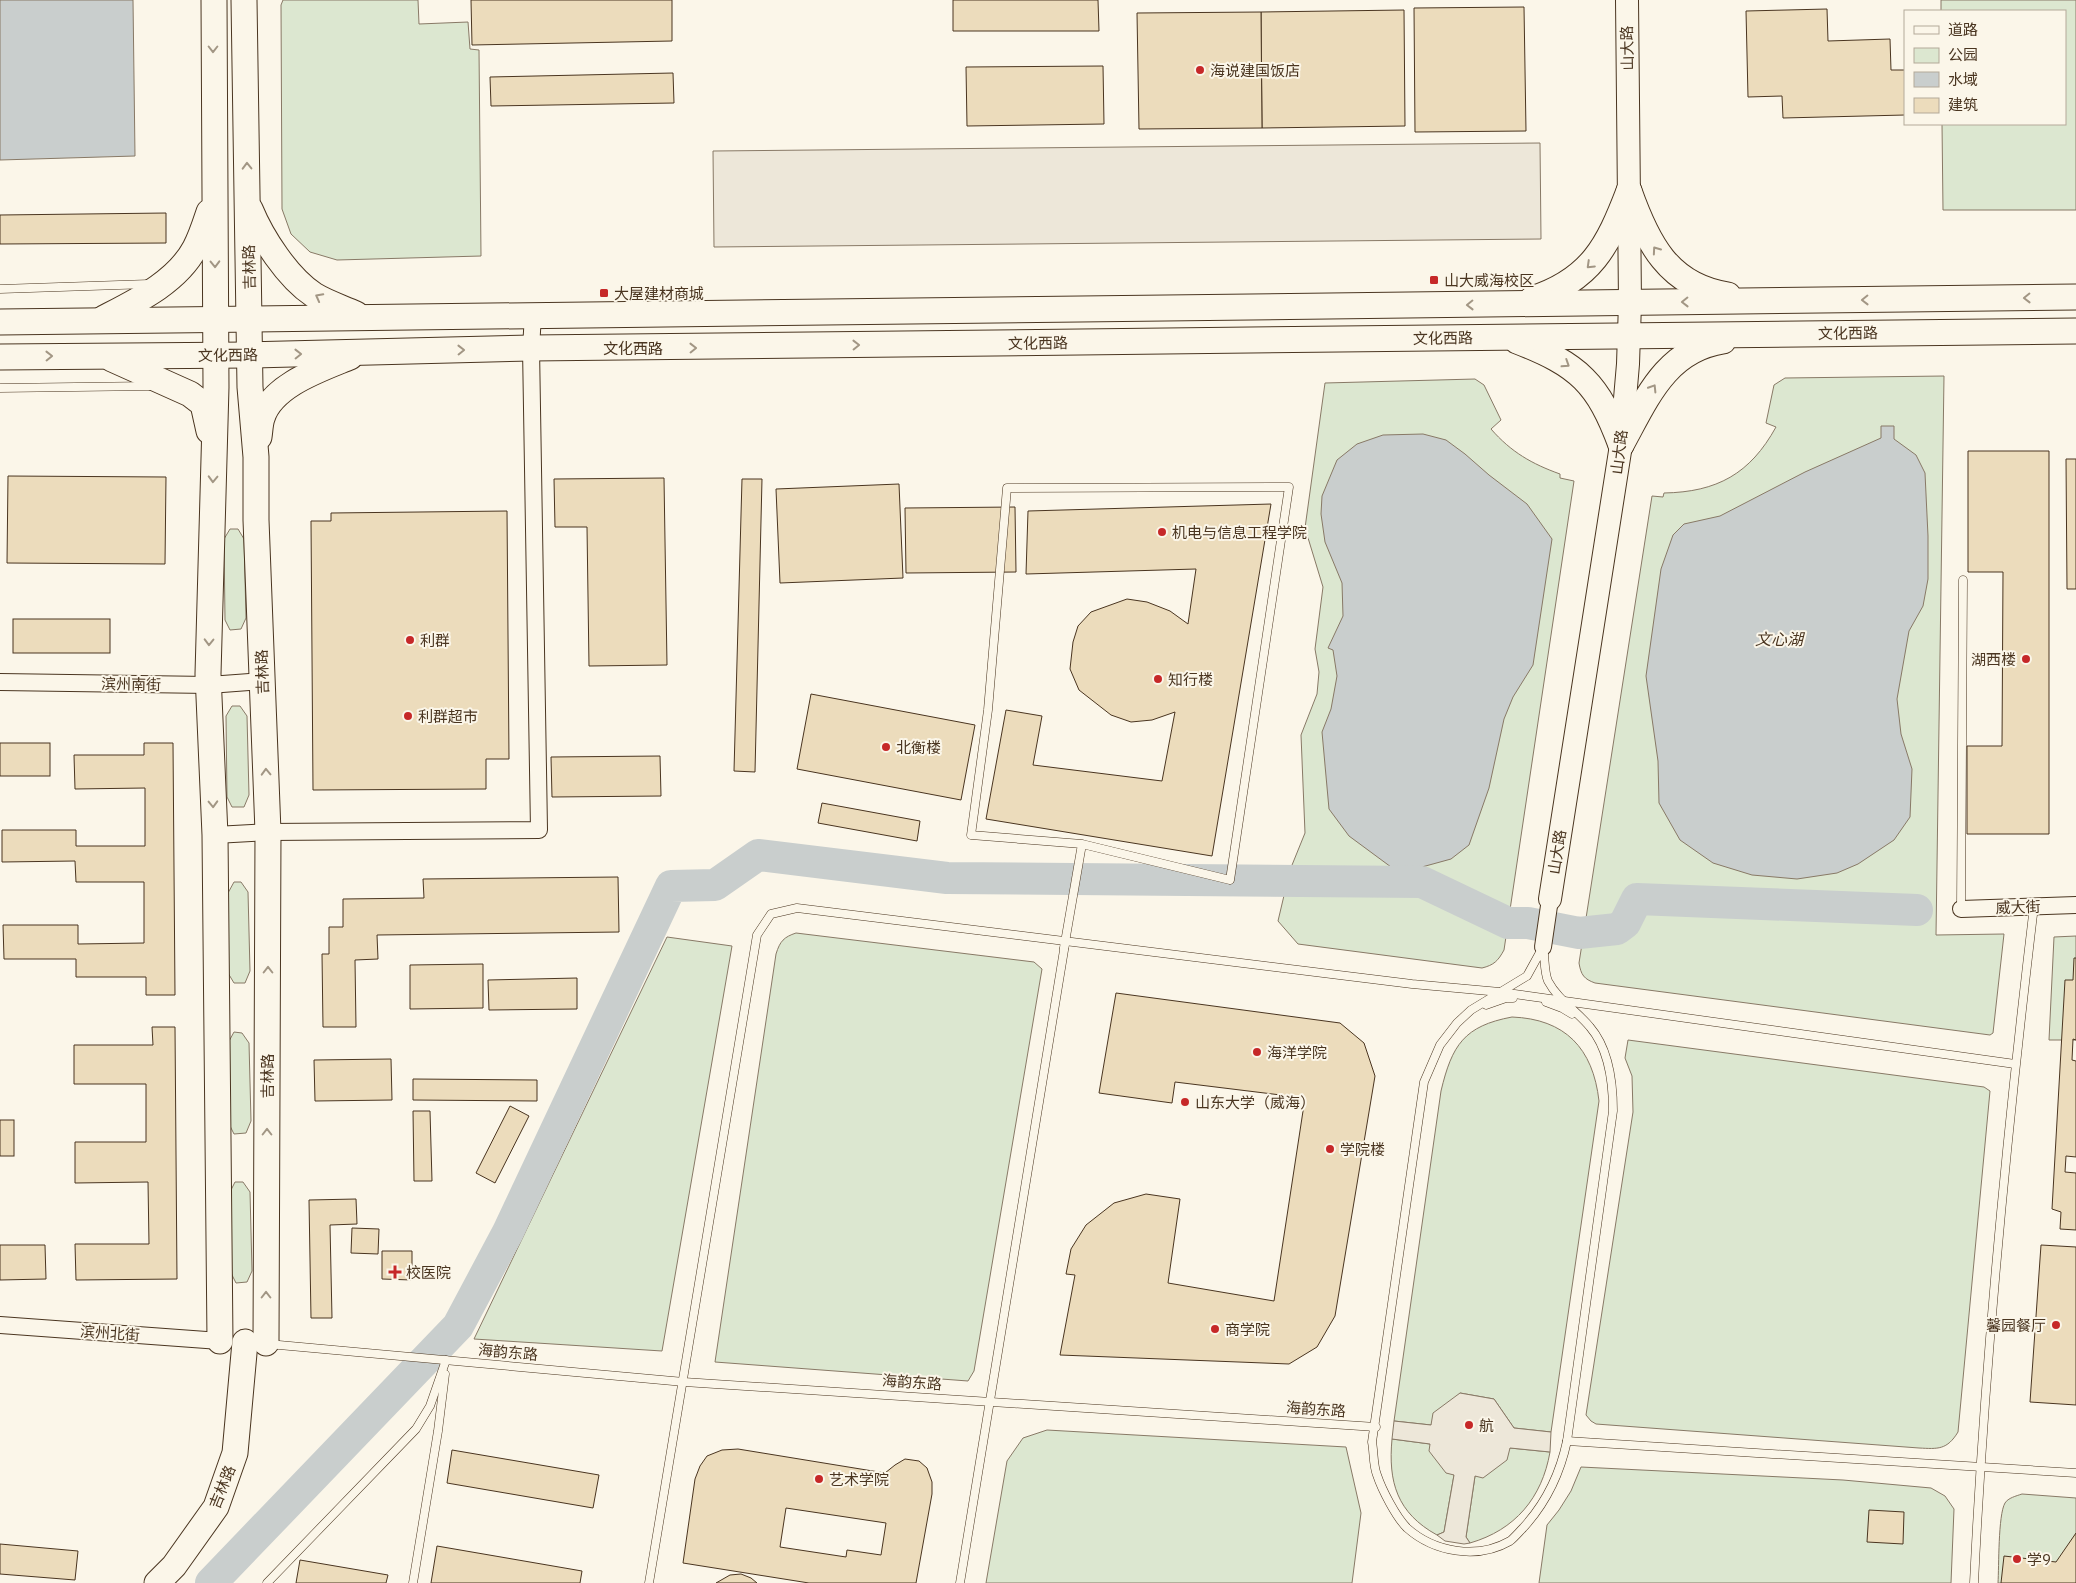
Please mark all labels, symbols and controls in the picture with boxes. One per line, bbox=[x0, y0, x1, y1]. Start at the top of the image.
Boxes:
legend bbox=[1904, 10, 2066, 125]
text: 道路 bbox=[1948, 20, 1978, 39]
street label: 山大路 bbox=[1617, 25, 1637, 71]
one-way arrow bbox=[208, 45, 218, 53]
text: 公园 bbox=[1948, 45, 1978, 64]
place label: 海说建国饭店 bbox=[1210, 61, 1300, 80]
marker: 海说建国饭店 bbox=[1194, 64, 1206, 76]
text: 水域 bbox=[1948, 70, 1978, 89]
text: 建筑 bbox=[1948, 95, 1978, 114]
one-way arrow bbox=[242, 162, 252, 170]
street label: 吉林路 bbox=[239, 244, 259, 290]
one-way arrow bbox=[1653, 247, 1661, 256]
one-way arrow bbox=[1587, 259, 1596, 268]
one-way arrow bbox=[210, 260, 220, 268]
place label: 山大威海校区 bbox=[1444, 271, 1534, 290]
marker: 山大威海校区 bbox=[1428, 274, 1440, 286]
place label: 大屋建材商城 bbox=[614, 284, 704, 303]
marker: 大屋建材商城 bbox=[598, 287, 610, 299]
one-way arrow bbox=[315, 293, 324, 303]
one-way arrow bbox=[2023, 293, 2031, 303]
one-way arrow bbox=[1861, 295, 1868, 305]
one-way arrow bbox=[1681, 297, 1688, 307]
one-way arrow bbox=[1466, 299, 1474, 310]
street label: 文化西路 bbox=[1818, 323, 1878, 343]
street label: 文化西路 bbox=[1413, 328, 1473, 348]
street label: 文化西路 bbox=[1008, 333, 1068, 353]
street label: 文化西路 bbox=[603, 339, 663, 358]
one-way arrow bbox=[852, 340, 860, 351]
one-way arrow bbox=[690, 343, 697, 353]
street label: 文化西路 bbox=[198, 345, 258, 365]
one-way arrow bbox=[457, 345, 465, 355]
one-way arrow bbox=[294, 348, 302, 359]
one-way arrow bbox=[45, 351, 53, 361]
one-way arrow bbox=[1560, 358, 1569, 367]
one-way arrow bbox=[1647, 384, 1657, 393]
street label: 山大路 bbox=[1607, 429, 1631, 475]
one-way arrow bbox=[208, 476, 218, 483]
place label: 机电与信息工程学院 bbox=[1172, 523, 1307, 542]
marker: 机电与信息工程学院 bbox=[1156, 526, 1168, 538]
water label: 文心湖 bbox=[1755, 629, 1806, 649]
place label: 利群 bbox=[420, 631, 450, 650]
marker: 利群 bbox=[404, 634, 416, 646]
one-way arrow bbox=[203, 638, 214, 646]
street label: 吉林路 bbox=[252, 649, 272, 695]
place label: 湖西楼 bbox=[1971, 650, 2016, 669]
marker: 湖西楼 bbox=[2020, 653, 2032, 665]
place label: 知行楼 bbox=[1168, 670, 1213, 689]
marker: 知行楼 bbox=[1152, 673, 1164, 685]
street label: 滨州南街 bbox=[101, 674, 161, 694]
place label: 利群超市 bbox=[418, 707, 478, 726]
marker: 利群超市 bbox=[402, 710, 414, 722]
place label: 北衡楼 bbox=[896, 738, 941, 757]
marker: 北衡楼 bbox=[880, 741, 892, 753]
one-way arrow bbox=[261, 768, 271, 776]
one-way arrow bbox=[208, 800, 219, 808]
street label: 山大路 bbox=[1544, 828, 1570, 876]
street label: 威大街 bbox=[1995, 897, 2041, 917]
one-way arrow bbox=[262, 965, 273, 973]
place label: 海洋学院 bbox=[1267, 1043, 1327, 1062]
marker: 海洋学院 bbox=[1251, 1046, 1263, 1058]
street label: 吉林路 bbox=[258, 1053, 277, 1099]
place label: 山东大学（威海） bbox=[1195, 1093, 1315, 1112]
marker: 山东大学（威海） bbox=[1179, 1096, 1191, 1108]
one-way arrow bbox=[262, 1128, 272, 1136]
place label: 学院楼 bbox=[1340, 1140, 1385, 1159]
marker: 学院楼 bbox=[1324, 1143, 1336, 1155]
place label: 校医院 bbox=[406, 1263, 451, 1282]
marker: 校医院 bbox=[388, 1265, 402, 1279]
one-way arrow bbox=[261, 1290, 271, 1298]
place label: 馨园餐厅 bbox=[1986, 1316, 2046, 1335]
marker: 馨园餐厅 bbox=[2050, 1319, 2062, 1331]
place label: 商学院 bbox=[1225, 1320, 1270, 1339]
street label: 滨州北街 bbox=[79, 1321, 141, 1345]
marker: 商学院 bbox=[1209, 1323, 1221, 1335]
street label: 海韵东路 bbox=[477, 1340, 539, 1364]
street label: 海韵东路 bbox=[881, 1370, 943, 1394]
street label: 海韵东路 bbox=[1285, 1397, 1347, 1421]
place label: 航 bbox=[1479, 1416, 1494, 1435]
marker: 航 bbox=[1463, 1419, 1475, 1431]
street label: 吉林路 bbox=[205, 1463, 239, 1511]
place label: 艺术学院 bbox=[829, 1470, 889, 1489]
marker: 艺术学院 bbox=[813, 1473, 825, 1485]
place label: 学9 bbox=[2027, 1550, 2051, 1569]
marker: 学9 bbox=[2011, 1553, 2023, 1565]

